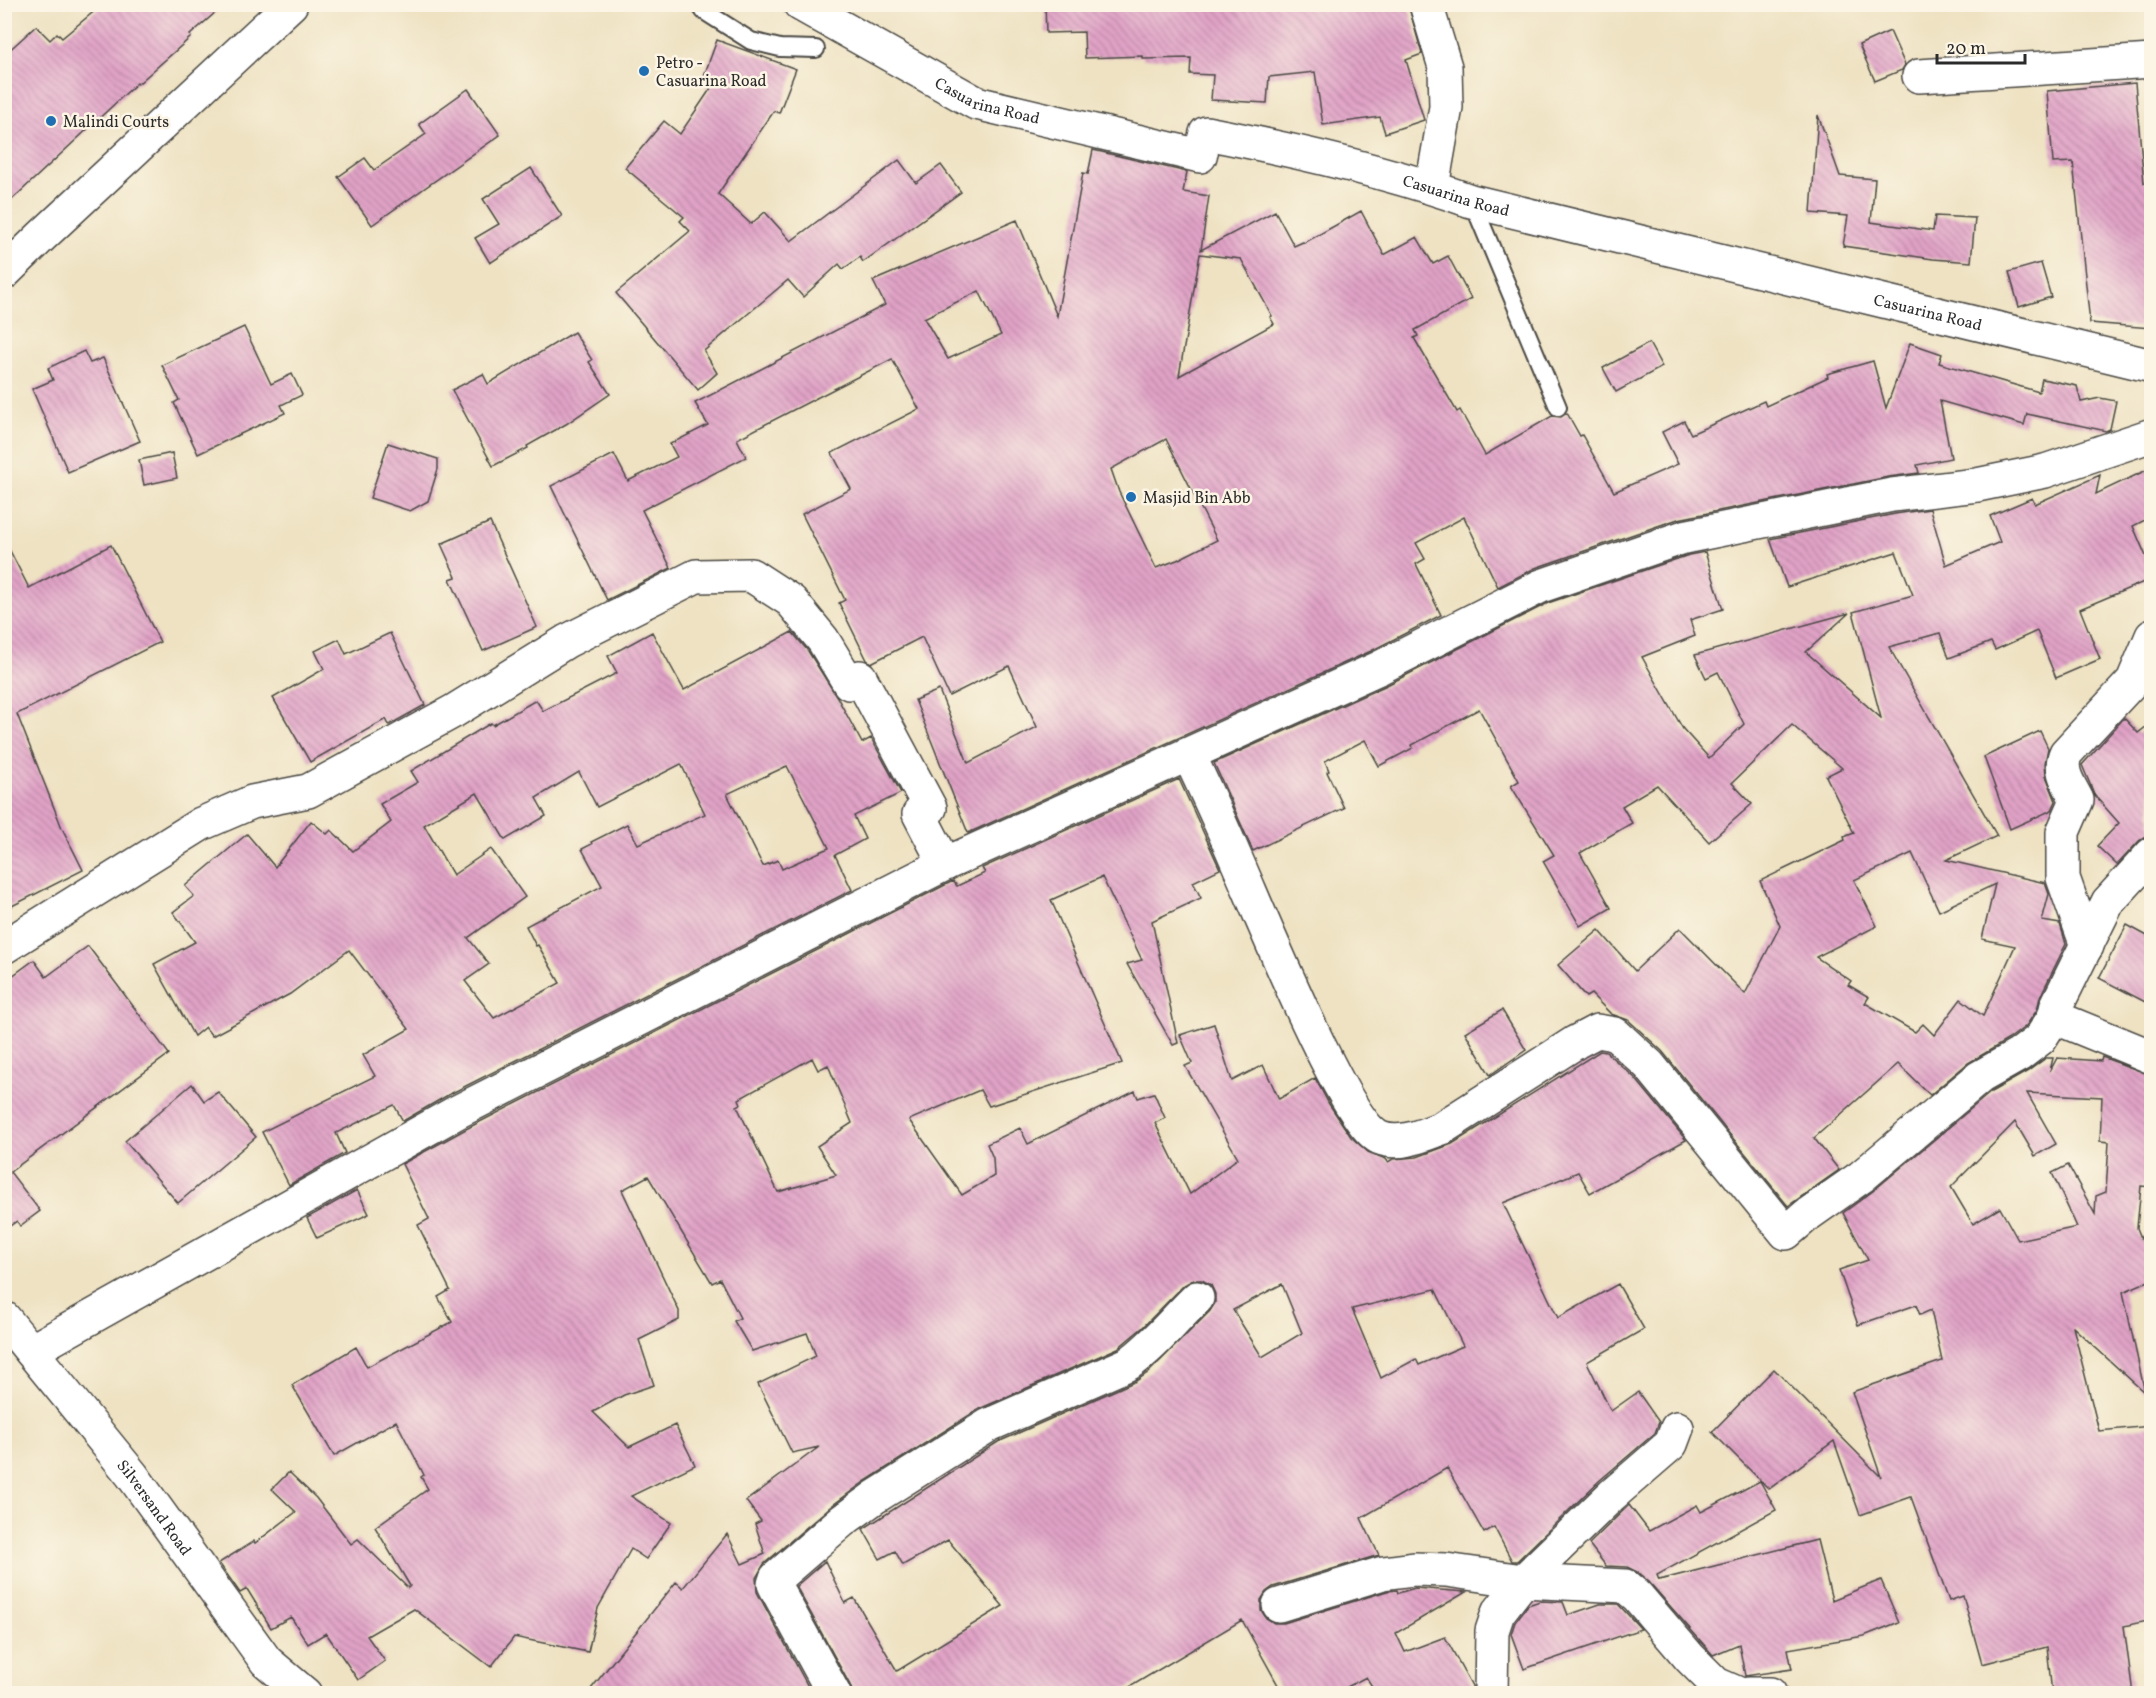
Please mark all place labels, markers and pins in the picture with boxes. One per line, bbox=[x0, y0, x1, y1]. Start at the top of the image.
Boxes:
place label: Petro - Casuarina Road bbox=[656, 53, 767, 93]
marker: Petro - Casuarina Road bbox=[637, 64, 651, 78]
place label: Malindi Courts bbox=[63, 112, 169, 134]
marker: Malindi Courts bbox=[44, 114, 58, 128]
place label: Masjid Bin Abb bbox=[1143, 488, 1251, 510]
marker: Masjid Bin Abb bbox=[1124, 490, 1138, 504]

